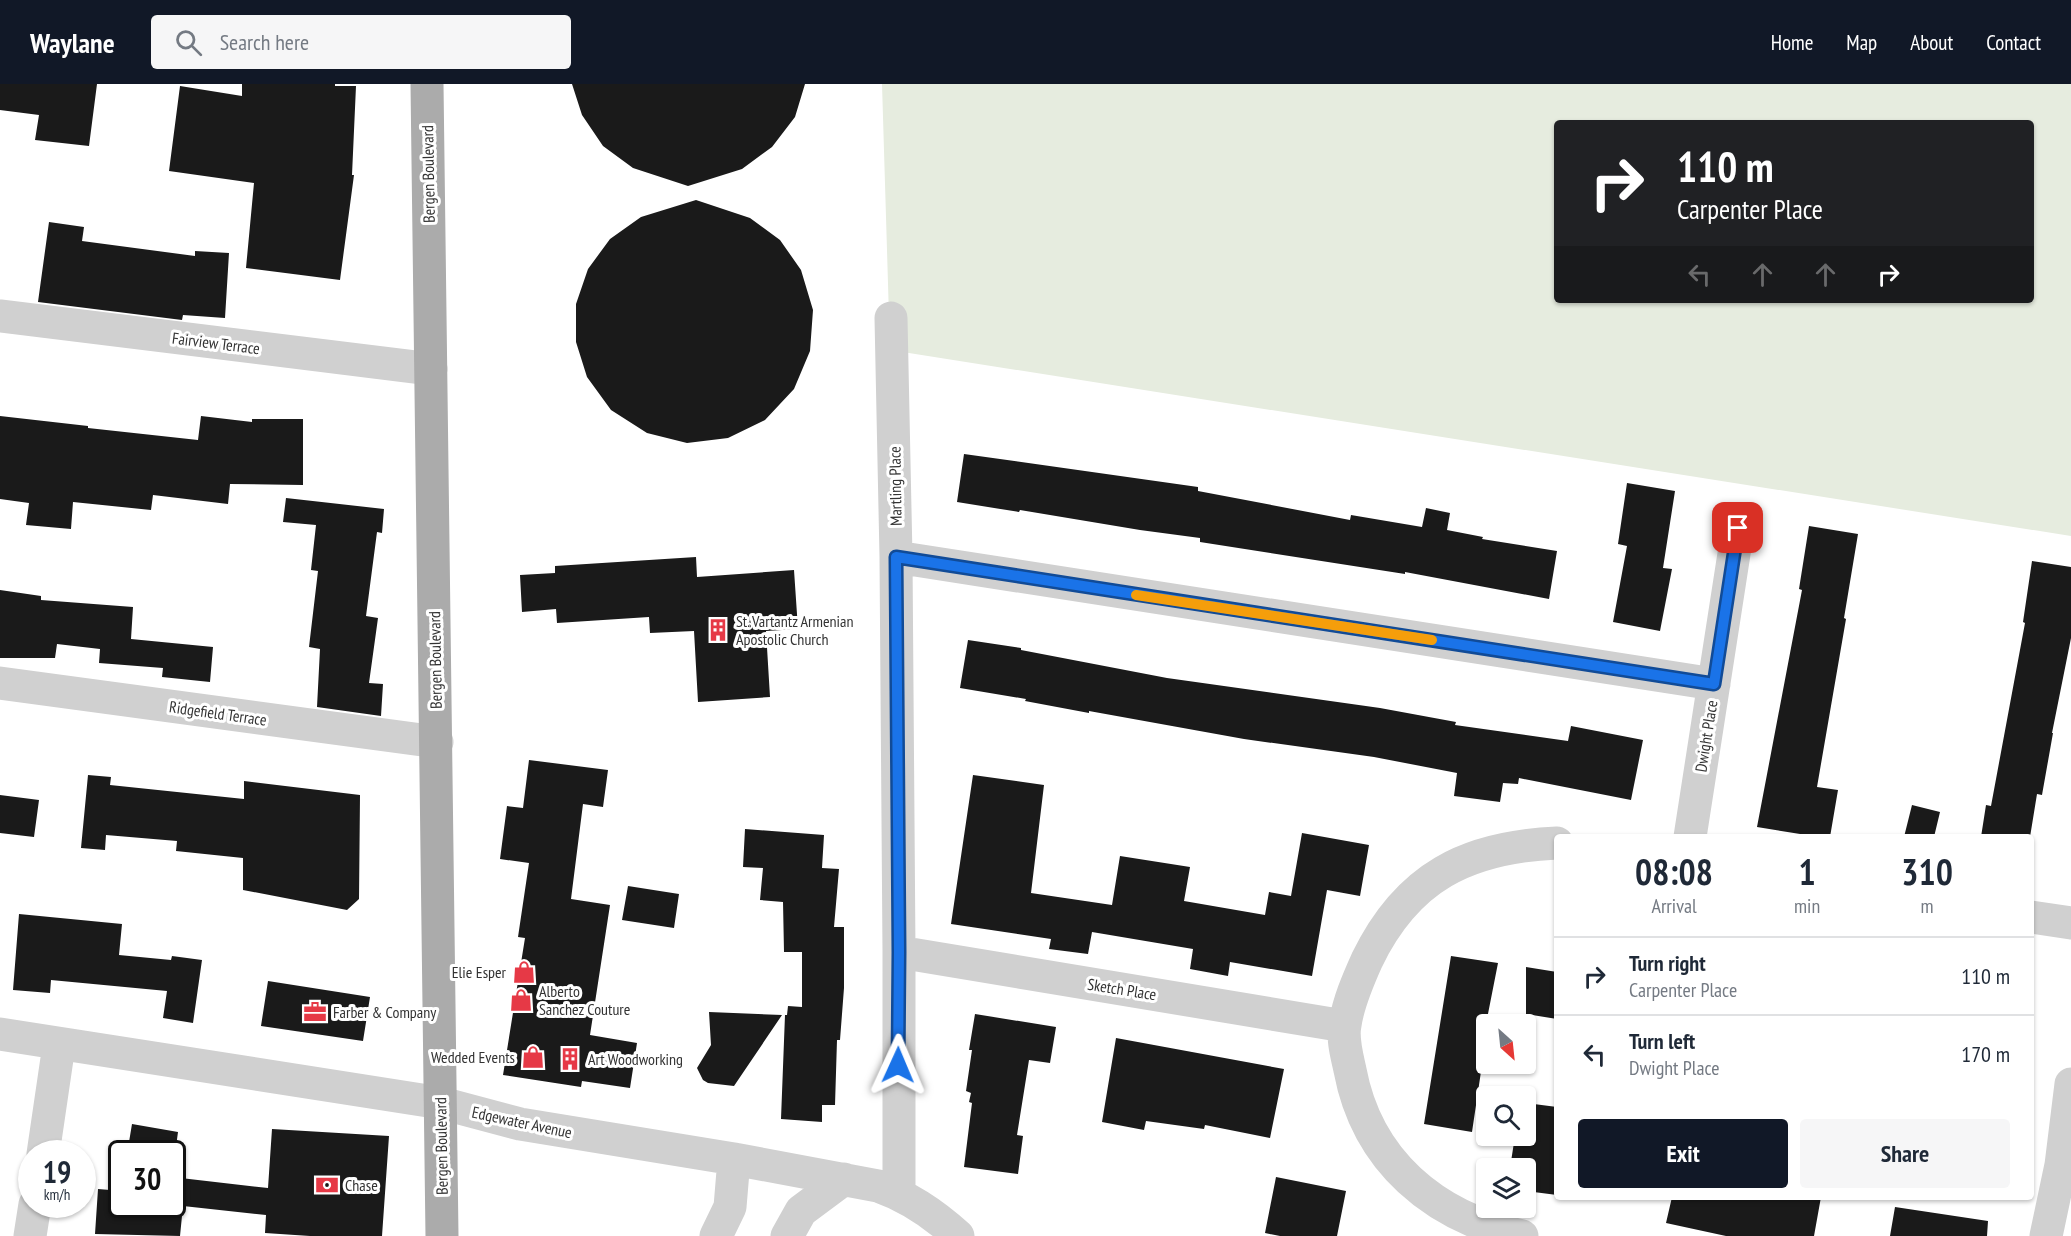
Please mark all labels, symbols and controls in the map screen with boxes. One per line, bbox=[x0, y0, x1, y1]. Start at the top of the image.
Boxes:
search box bbox=[151, 15, 571, 69]
text: Waylane bbox=[30, 24, 115, 61]
icon: search bbox=[172, 26, 205, 59]
text: Search here bbox=[220, 28, 309, 56]
text: Home bbox=[1771, 29, 1813, 56]
text: Map bbox=[1846, 29, 1877, 56]
text: About bbox=[1910, 29, 1953, 56]
text: Contact bbox=[1986, 29, 2041, 56]
street label: Bergen Boulevard bbox=[417, 125, 439, 223]
text: 110 m bbox=[1677, 139, 1774, 194]
icon: right bbox=[1578, 144, 1656, 222]
text: Carpenter Place bbox=[1677, 192, 1823, 226]
icon: left bbox=[1683, 258, 1716, 291]
icon: ahead bbox=[1746, 258, 1779, 291]
icon: ahead bbox=[1809, 258, 1842, 291]
icon: right bbox=[1872, 258, 1905, 291]
street label: Fairview Terrace bbox=[171, 328, 261, 358]
street label: Martling Place bbox=[884, 446, 906, 526]
pin bbox=[1712, 502, 1763, 553]
icon: arrive bbox=[1721, 511, 1754, 544]
street label: Bergen Boulevard bbox=[424, 611, 446, 709]
place label: St. Vartantz Armenian Apostolic Church bbox=[736, 611, 853, 649]
building icon: St. Vartantz Armenian Apostolic Church bbox=[705, 617, 731, 643]
street label: Ridgefield Terrace bbox=[168, 696, 268, 730]
street label: Dwight Place bbox=[1690, 699, 1722, 773]
text: 08:08 bbox=[1635, 848, 1713, 895]
text: 1 bbox=[1798, 848, 1816, 895]
text: 310 bbox=[1901, 848, 1953, 895]
text: Arrival bbox=[1651, 893, 1697, 919]
text: min bbox=[1794, 893, 1820, 919]
text: m bbox=[1921, 893, 1934, 919]
text: Turn right bbox=[1629, 949, 1706, 977]
shop icon: Elie Esper bbox=[511, 959, 537, 985]
icon: right bbox=[1578, 960, 1611, 993]
place label: Elie Esper bbox=[452, 962, 507, 982]
text: 110 m bbox=[1961, 962, 2010, 990]
street label: Sketch Place bbox=[1086, 974, 1158, 1004]
text: Carpenter Place bbox=[1629, 977, 1737, 1003]
place label: Alberto Sanchez Couture bbox=[539, 981, 630, 1019]
shop icon: Alberto Sanchez Couture bbox=[508, 987, 534, 1013]
office icon: Farber & Company bbox=[302, 999, 328, 1025]
place label: Farber & Company bbox=[333, 1002, 436, 1022]
north arrow bbox=[1476, 1014, 1536, 1074]
map controls bbox=[1476, 1014, 1536, 1218]
text: Turn left bbox=[1629, 1027, 1695, 1055]
position arrow bbox=[866, 1033, 930, 1097]
icon: left bbox=[1578, 1038, 1611, 1071]
text: 170 m bbox=[1961, 1040, 2010, 1068]
shop icon: Wedded Events bbox=[520, 1044, 546, 1070]
building icon: Art Woodworking bbox=[557, 1046, 583, 1072]
place label: Wedded Events bbox=[431, 1047, 515, 1067]
place label: Art Woodworking bbox=[588, 1049, 683, 1069]
text: Dwight Place bbox=[1629, 1055, 1720, 1081]
button: search bbox=[1476, 1086, 1536, 1146]
street label: Bergen Boulevard bbox=[430, 1097, 452, 1195]
street label: Edgewater Avenue bbox=[470, 1102, 574, 1142]
button: Exit bbox=[1578, 1119, 1788, 1188]
button: Share bbox=[1800, 1119, 2010, 1188]
speed limit sign: 30 bbox=[108, 1140, 186, 1218]
text: 19 bbox=[43, 1152, 71, 1191]
button: layers bbox=[1476, 1158, 1536, 1218]
bank icon: Chase bbox=[314, 1172, 340, 1198]
place label: Chase bbox=[345, 1175, 378, 1195]
text: km/h bbox=[44, 1185, 70, 1204]

